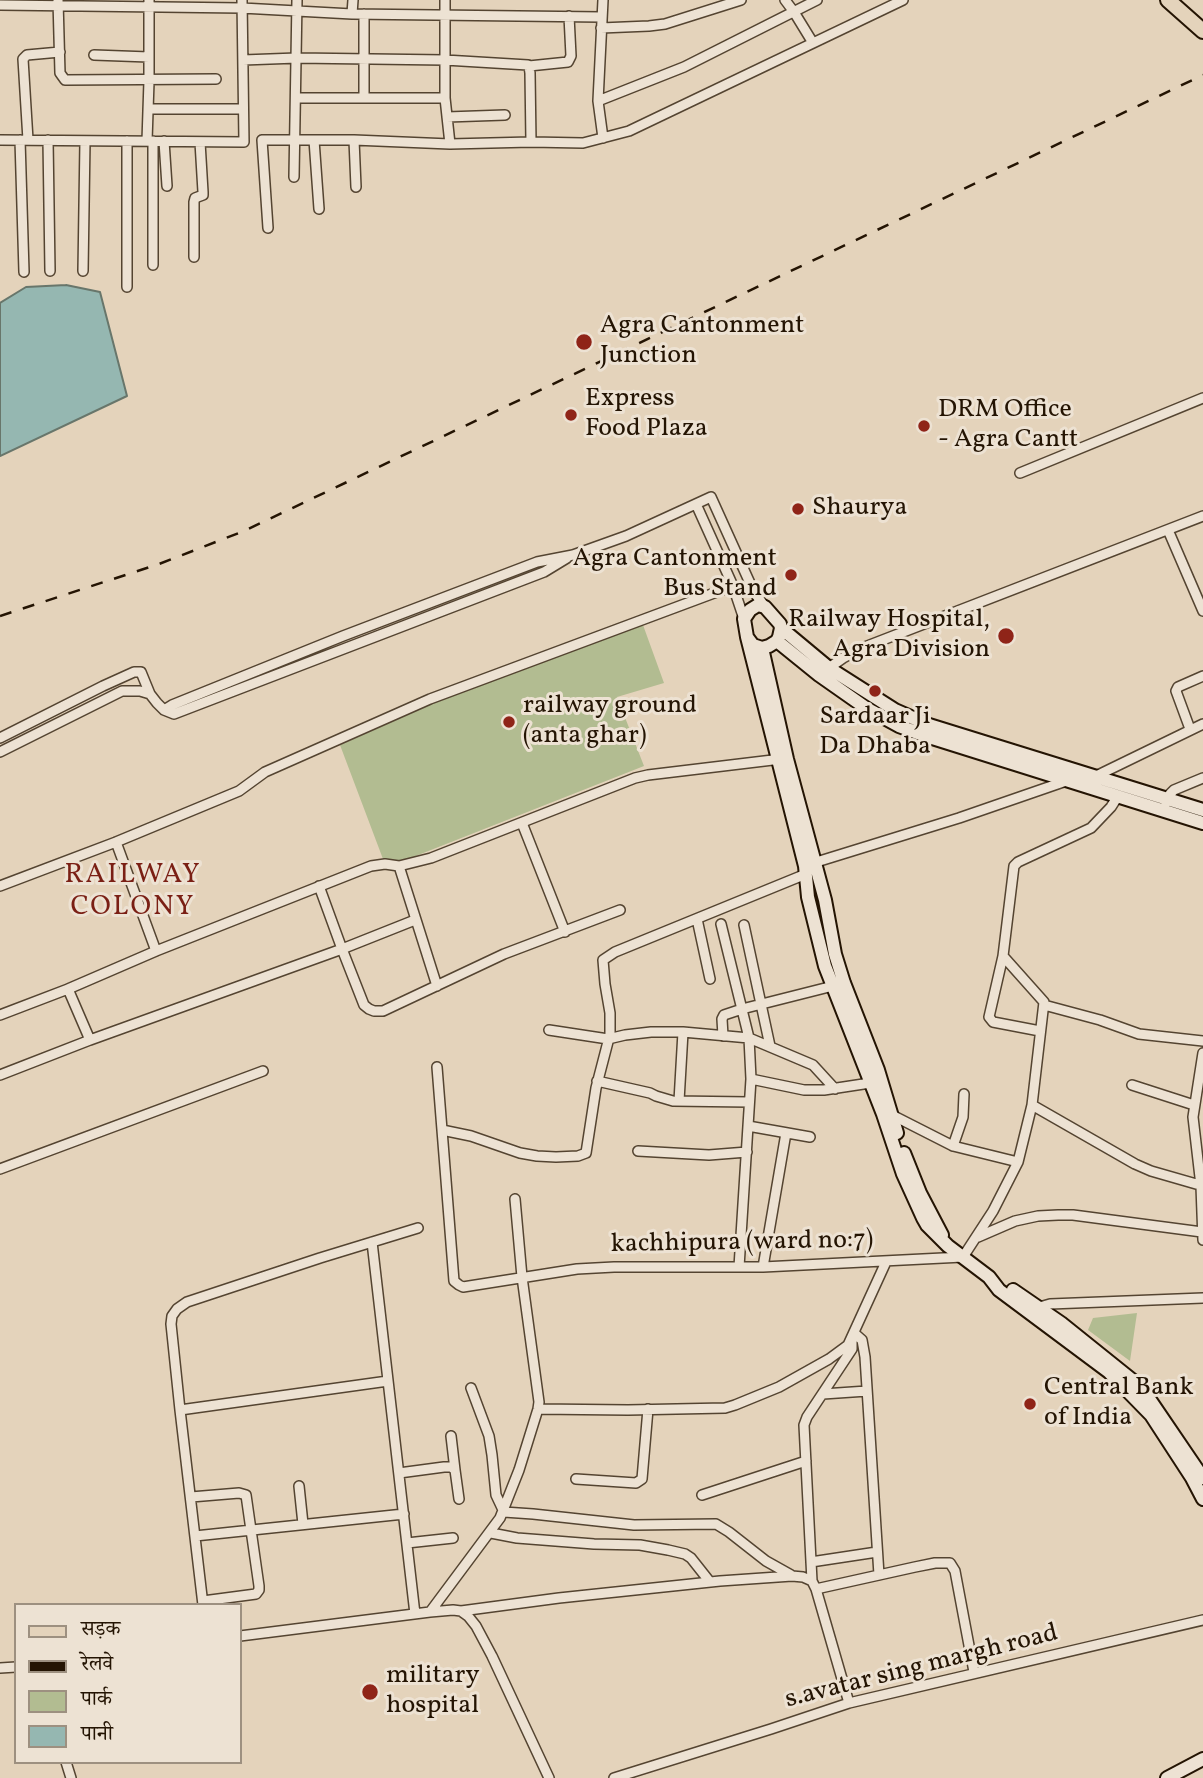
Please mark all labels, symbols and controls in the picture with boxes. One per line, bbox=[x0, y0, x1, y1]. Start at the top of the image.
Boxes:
place label: Agra Cantonment Junction bbox=[600, 311, 804, 372]
marker: Agra Cantonment Junction bbox=[574, 332, 594, 352]
place label: Express Food Plaza bbox=[585, 384, 708, 446]
place label: DRM Office - Agra Cantt bbox=[938, 395, 1078, 457]
marker: Express Food Plaza bbox=[563, 407, 579, 423]
marker: DRM Office - Agra Cantt bbox=[916, 418, 932, 434]
place label: Shaurya bbox=[812, 493, 907, 525]
marker: Shaurya bbox=[790, 501, 806, 517]
place label: Agra Cantonment Bus Stand bbox=[573, 544, 777, 606]
marker: Agra Cantonment Bus Stand bbox=[783, 567, 799, 583]
place label: Railway Hospital, Agra Division bbox=[788, 605, 990, 666]
marker: Railway Hospital, Agra Division bbox=[996, 626, 1016, 646]
marker: Sardaar Ji Da Dhaba bbox=[867, 683, 883, 699]
place label: railway ground (anta ghar) bbox=[523, 691, 697, 752]
place label: Sardaar Ji Da Dhaba bbox=[819, 702, 931, 764]
marker: railway ground (anta ghar) bbox=[501, 714, 517, 730]
district label: RAILWAY COLONY bbox=[65, 860, 201, 926]
street label: kachhipura (ward no:7) bbox=[610, 1226, 874, 1262]
place label: Central Bank of India bbox=[1044, 1373, 1194, 1434]
marker: Central Bank of India bbox=[1022, 1396, 1038, 1412]
legend bbox=[14, 1603, 242, 1764]
text: सड़क bbox=[81, 1615, 120, 1644]
street label: s.avatar sing margh road bbox=[782, 1619, 1062, 1717]
text: रेलवे bbox=[81, 1650, 113, 1679]
place label: military hospital bbox=[386, 1661, 479, 1722]
marker: military hospital bbox=[360, 1682, 380, 1702]
text: पार्क bbox=[81, 1685, 112, 1714]
text: पानी bbox=[81, 1720, 113, 1749]

